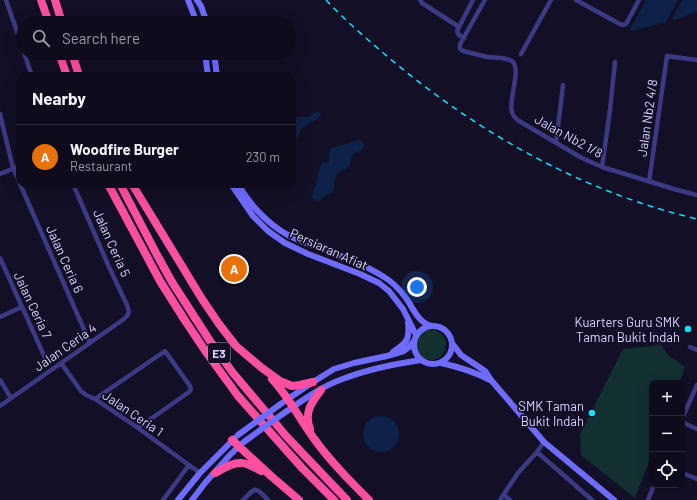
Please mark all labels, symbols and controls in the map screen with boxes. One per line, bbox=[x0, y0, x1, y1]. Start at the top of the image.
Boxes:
search box bbox=[16, 16, 296, 60]
icon: search bbox=[30, 27, 52, 49]
text: Search here bbox=[62, 29, 140, 47]
street label: Jalan Nb2 4/8 bbox=[634, 78, 660, 158]
text: Nearby bbox=[32, 88, 86, 108]
street label: Jalan Nb2 1/8 bbox=[532, 111, 606, 161]
text: Woodfire Burger bbox=[70, 140, 179, 158]
text: A bbox=[41, 149, 49, 165]
text: 230 m bbox=[246, 149, 280, 165]
text: Restaurant bbox=[70, 158, 132, 174]
street label: Jalan Ceria 5 bbox=[90, 207, 134, 280]
street label: Jalan Ceria 6 bbox=[43, 223, 87, 295]
street label: Persiaran Afiat bbox=[288, 225, 370, 273]
pin: A bbox=[221, 254, 247, 284]
street label: Jalan Ceria 7 bbox=[11, 269, 55, 341]
your location bbox=[407, 277, 427, 297]
place label: Kuarters Guru SMK Taman Bukit Indah bbox=[574, 314, 680, 345]
street label: Jalan Ceria 4 bbox=[31, 320, 99, 374]
marker: Kuarters Guru SMK Taman Bukit Indah bbox=[683, 324, 693, 334]
road number: E3 bbox=[208, 343, 230, 363]
map controls bbox=[649, 380, 685, 488]
button: + bbox=[649, 380, 685, 416]
street label: Jalan Ceria 1 bbox=[99, 387, 167, 439]
place label: SMK Taman Bukit Indah bbox=[518, 398, 584, 429]
marker: SMK Taman Bukit Indah bbox=[587, 408, 597, 418]
button: − bbox=[649, 416, 685, 452]
button: locate bbox=[649, 452, 685, 488]

